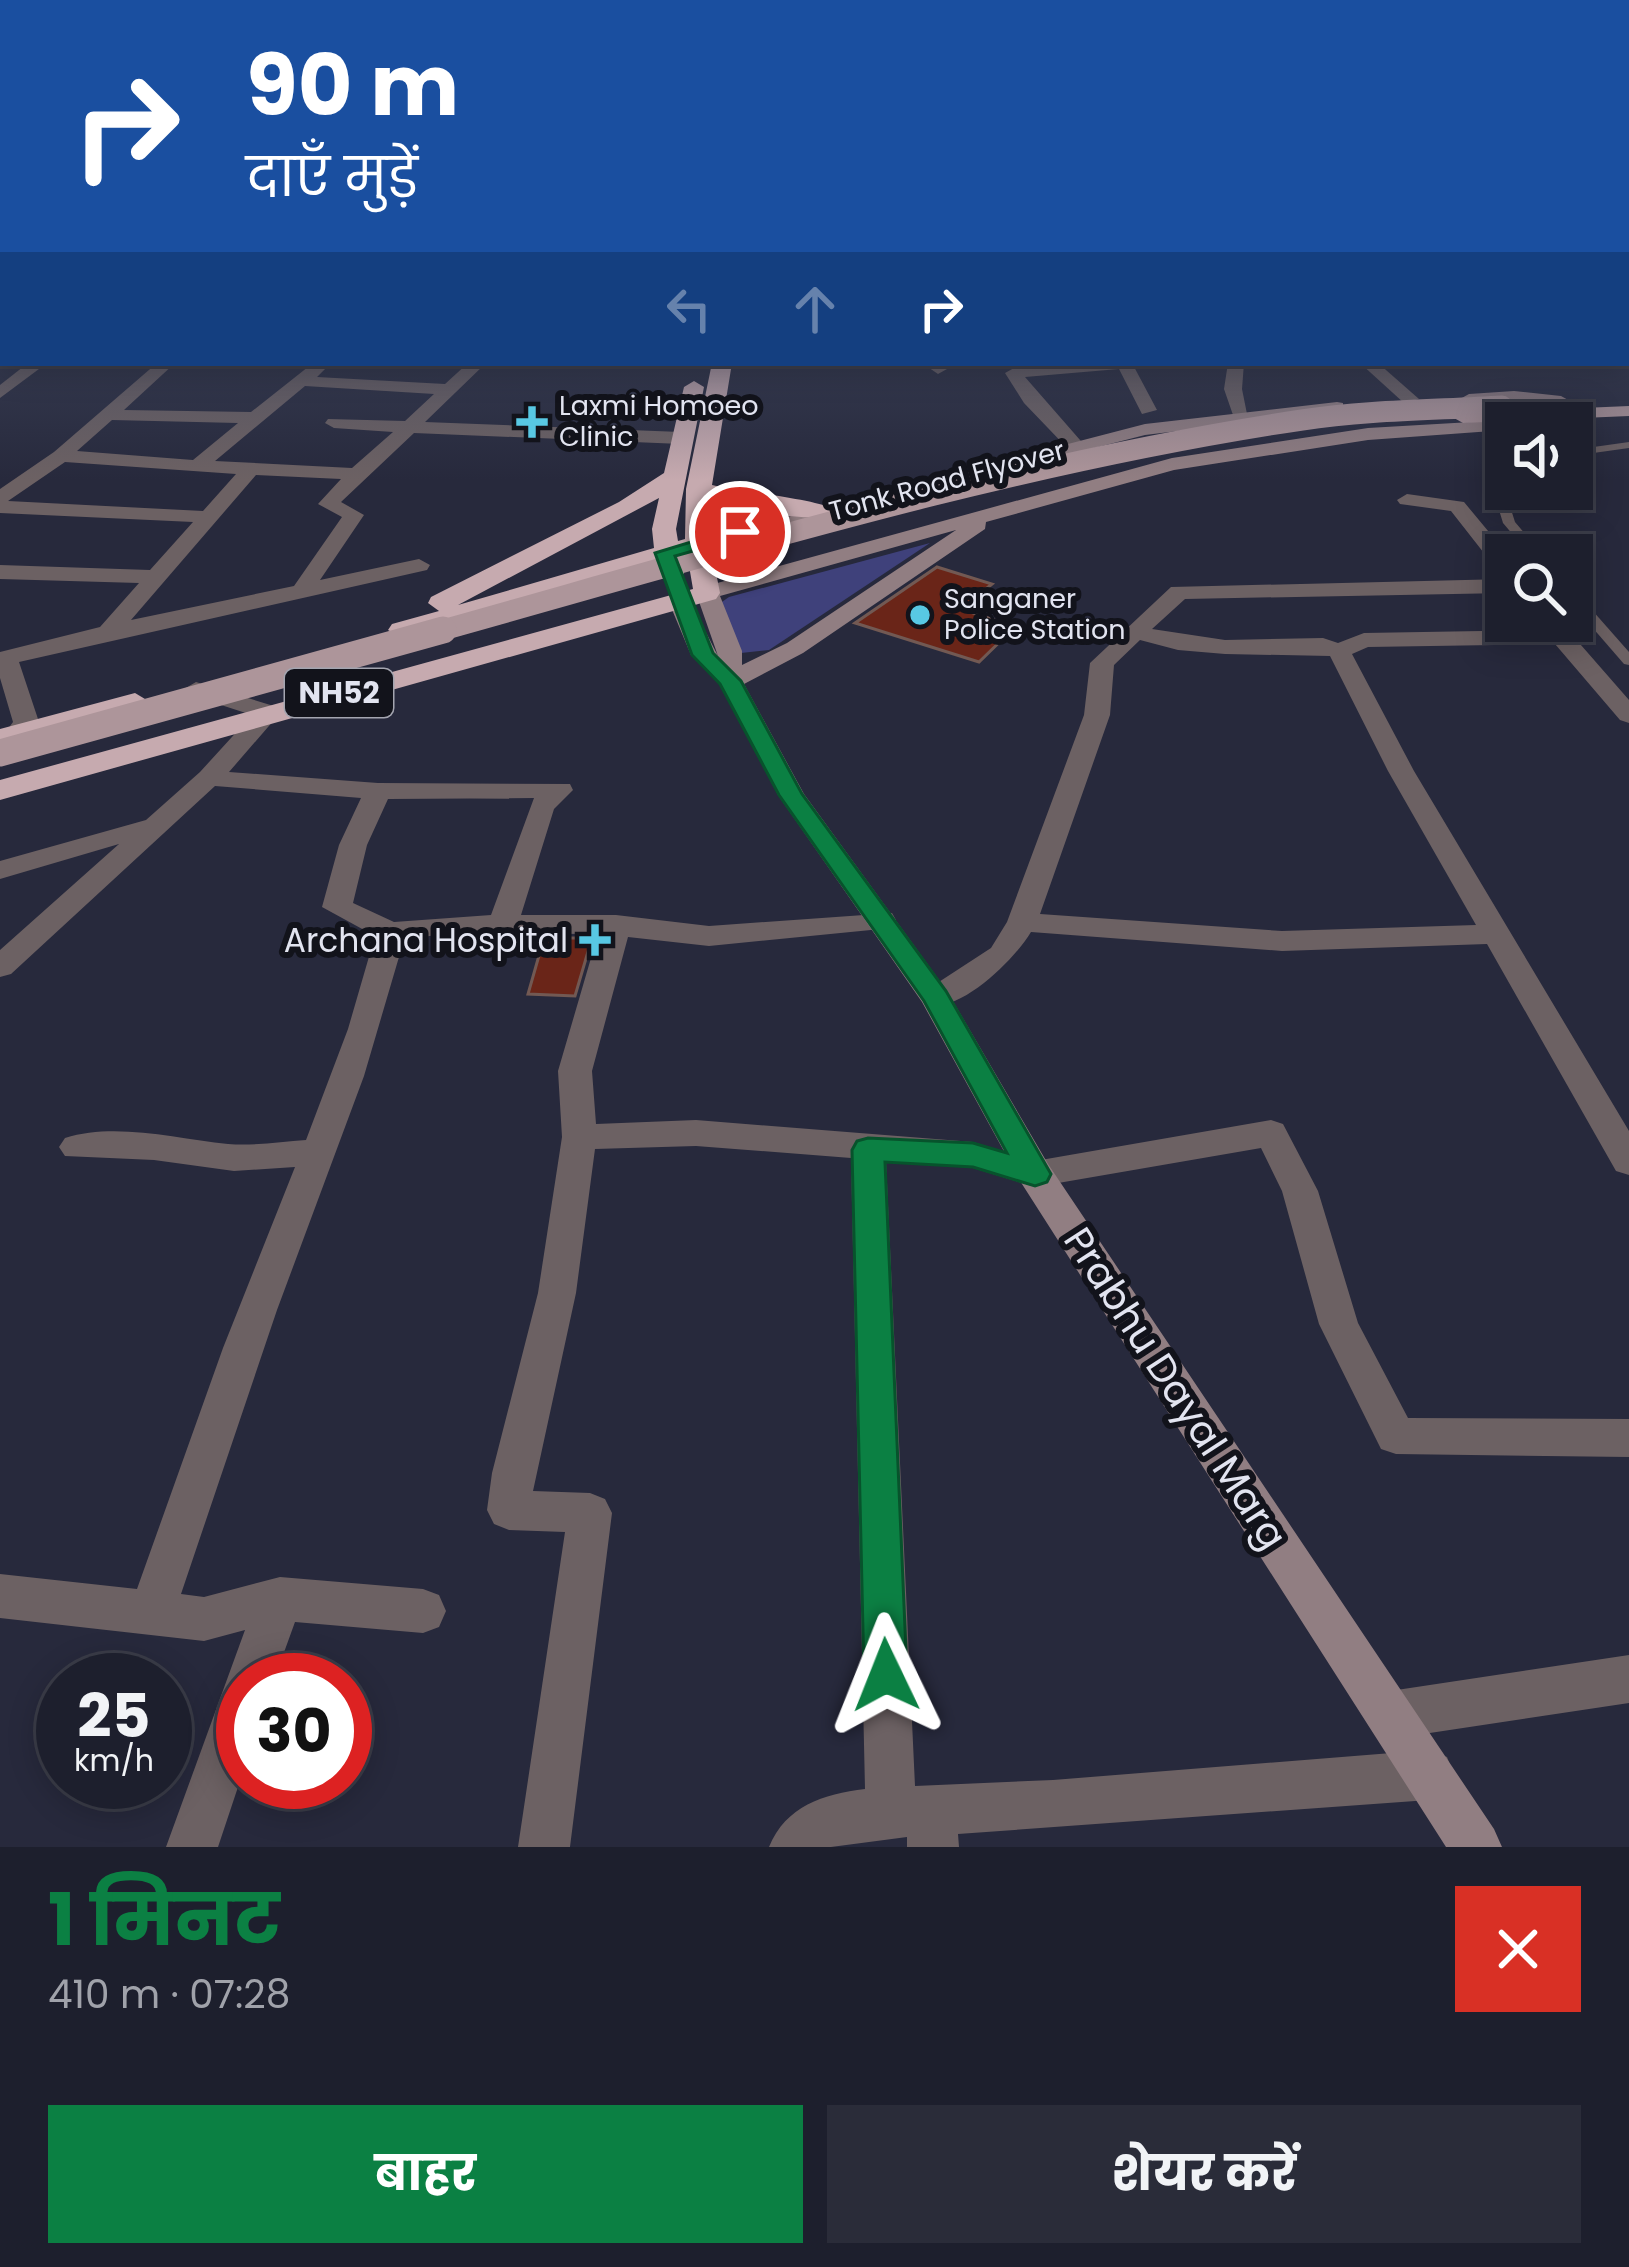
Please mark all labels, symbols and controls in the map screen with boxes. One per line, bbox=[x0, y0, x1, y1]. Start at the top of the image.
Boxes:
text: 90 m bbox=[246, 27, 459, 144]
icon: right bbox=[48, 48, 204, 204]
text: दाएँ मुड़ें bbox=[246, 139, 418, 215]
icon: left bbox=[656, 276, 722, 342]
icon: ahead bbox=[782, 276, 848, 342]
icon: right bbox=[908, 276, 974, 342]
place label: Laxmi Homoeo Clinic bbox=[559, 387, 759, 455]
map controls bbox=[1485, 402, 1593, 642]
button: sound bbox=[1485, 402, 1593, 510]
marker: Laxmi Homoeo Clinic bbox=[516, 406, 548, 438]
street label: Tonk Road Flyover bbox=[825, 431, 1069, 530]
pin bbox=[689, 481, 791, 583]
icon: arrive bbox=[707, 499, 773, 565]
button: search bbox=[1485, 534, 1593, 642]
place label: Sanganer Police Station bbox=[944, 580, 1126, 648]
marker: Sanganer Police Station bbox=[907, 602, 933, 628]
road number: NH52 bbox=[285, 669, 393, 717]
place label: Archana Hospital bbox=[284, 917, 568, 964]
marker: Archana Hospital bbox=[579, 924, 611, 956]
street label: Prabhu Dayal Marg bbox=[1051, 1217, 1300, 1560]
position arrow bbox=[823, 1612, 949, 1738]
speed limit sign: 30 bbox=[216, 1653, 372, 1809]
text: 25 bbox=[77, 1674, 151, 1758]
text: km/h bbox=[74, 1739, 154, 1782]
text: 1 मिनट bbox=[48, 1869, 280, 1970]
button: close bbox=[1455, 1886, 1581, 2012]
text: 410 m · 07:28 bbox=[48, 1967, 290, 2022]
button: बाहर bbox=[48, 2105, 803, 2243]
button: शेयर करें bbox=[827, 2105, 1581, 2243]

